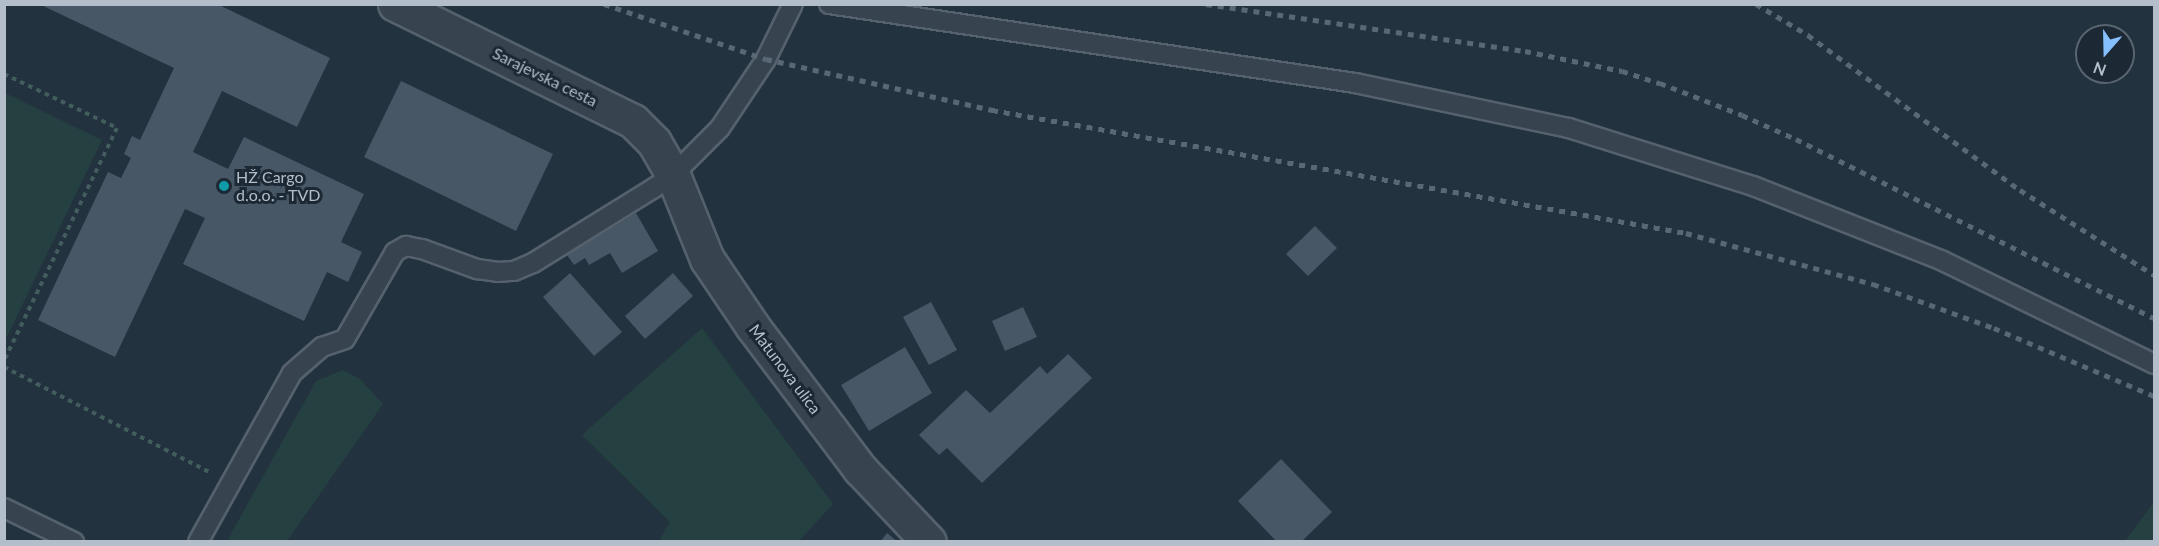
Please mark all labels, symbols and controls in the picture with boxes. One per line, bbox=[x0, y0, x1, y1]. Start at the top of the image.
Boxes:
north arrow bbox=[2075, 24, 2135, 84]
street label: Sarajevska cesta bbox=[490, 43, 600, 111]
text: N bbox=[2090, 58, 2108, 81]
place label: HŽ Cargo d.o.o. - TVD bbox=[236, 167, 321, 205]
marker: HŽ Cargo d.o.o. - TVD bbox=[217, 179, 231, 193]
street label: Matunova ulica bbox=[745, 320, 825, 418]

